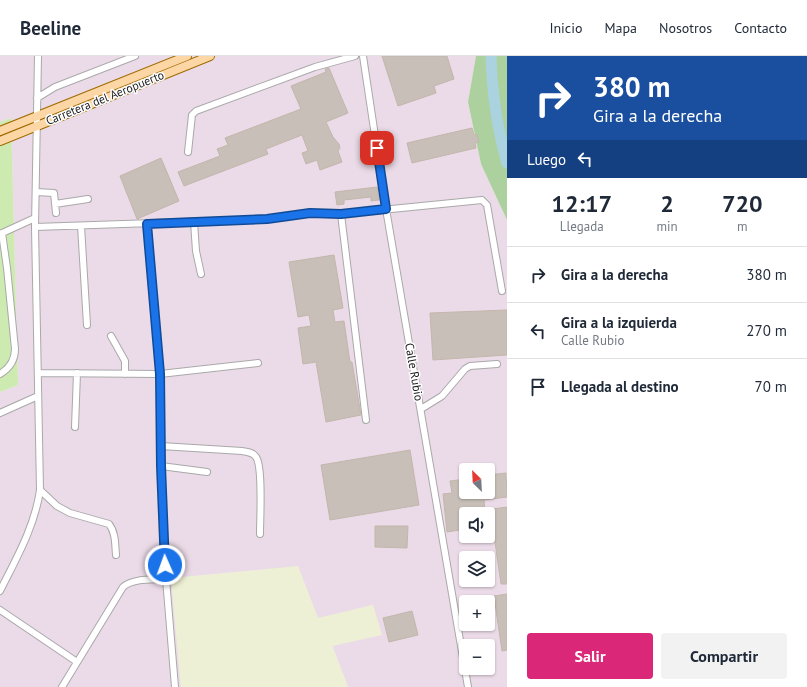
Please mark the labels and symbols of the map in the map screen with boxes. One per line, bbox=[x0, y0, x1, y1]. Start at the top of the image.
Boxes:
street label: Carretera del Aeropuerto bbox=[43, 67, 166, 128]
pin bbox=[360, 131, 394, 165]
street label: Calle Rubio bbox=[402, 342, 427, 402]
north arrow bbox=[459, 463, 495, 499]
position arrow bbox=[144, 544, 186, 586]

